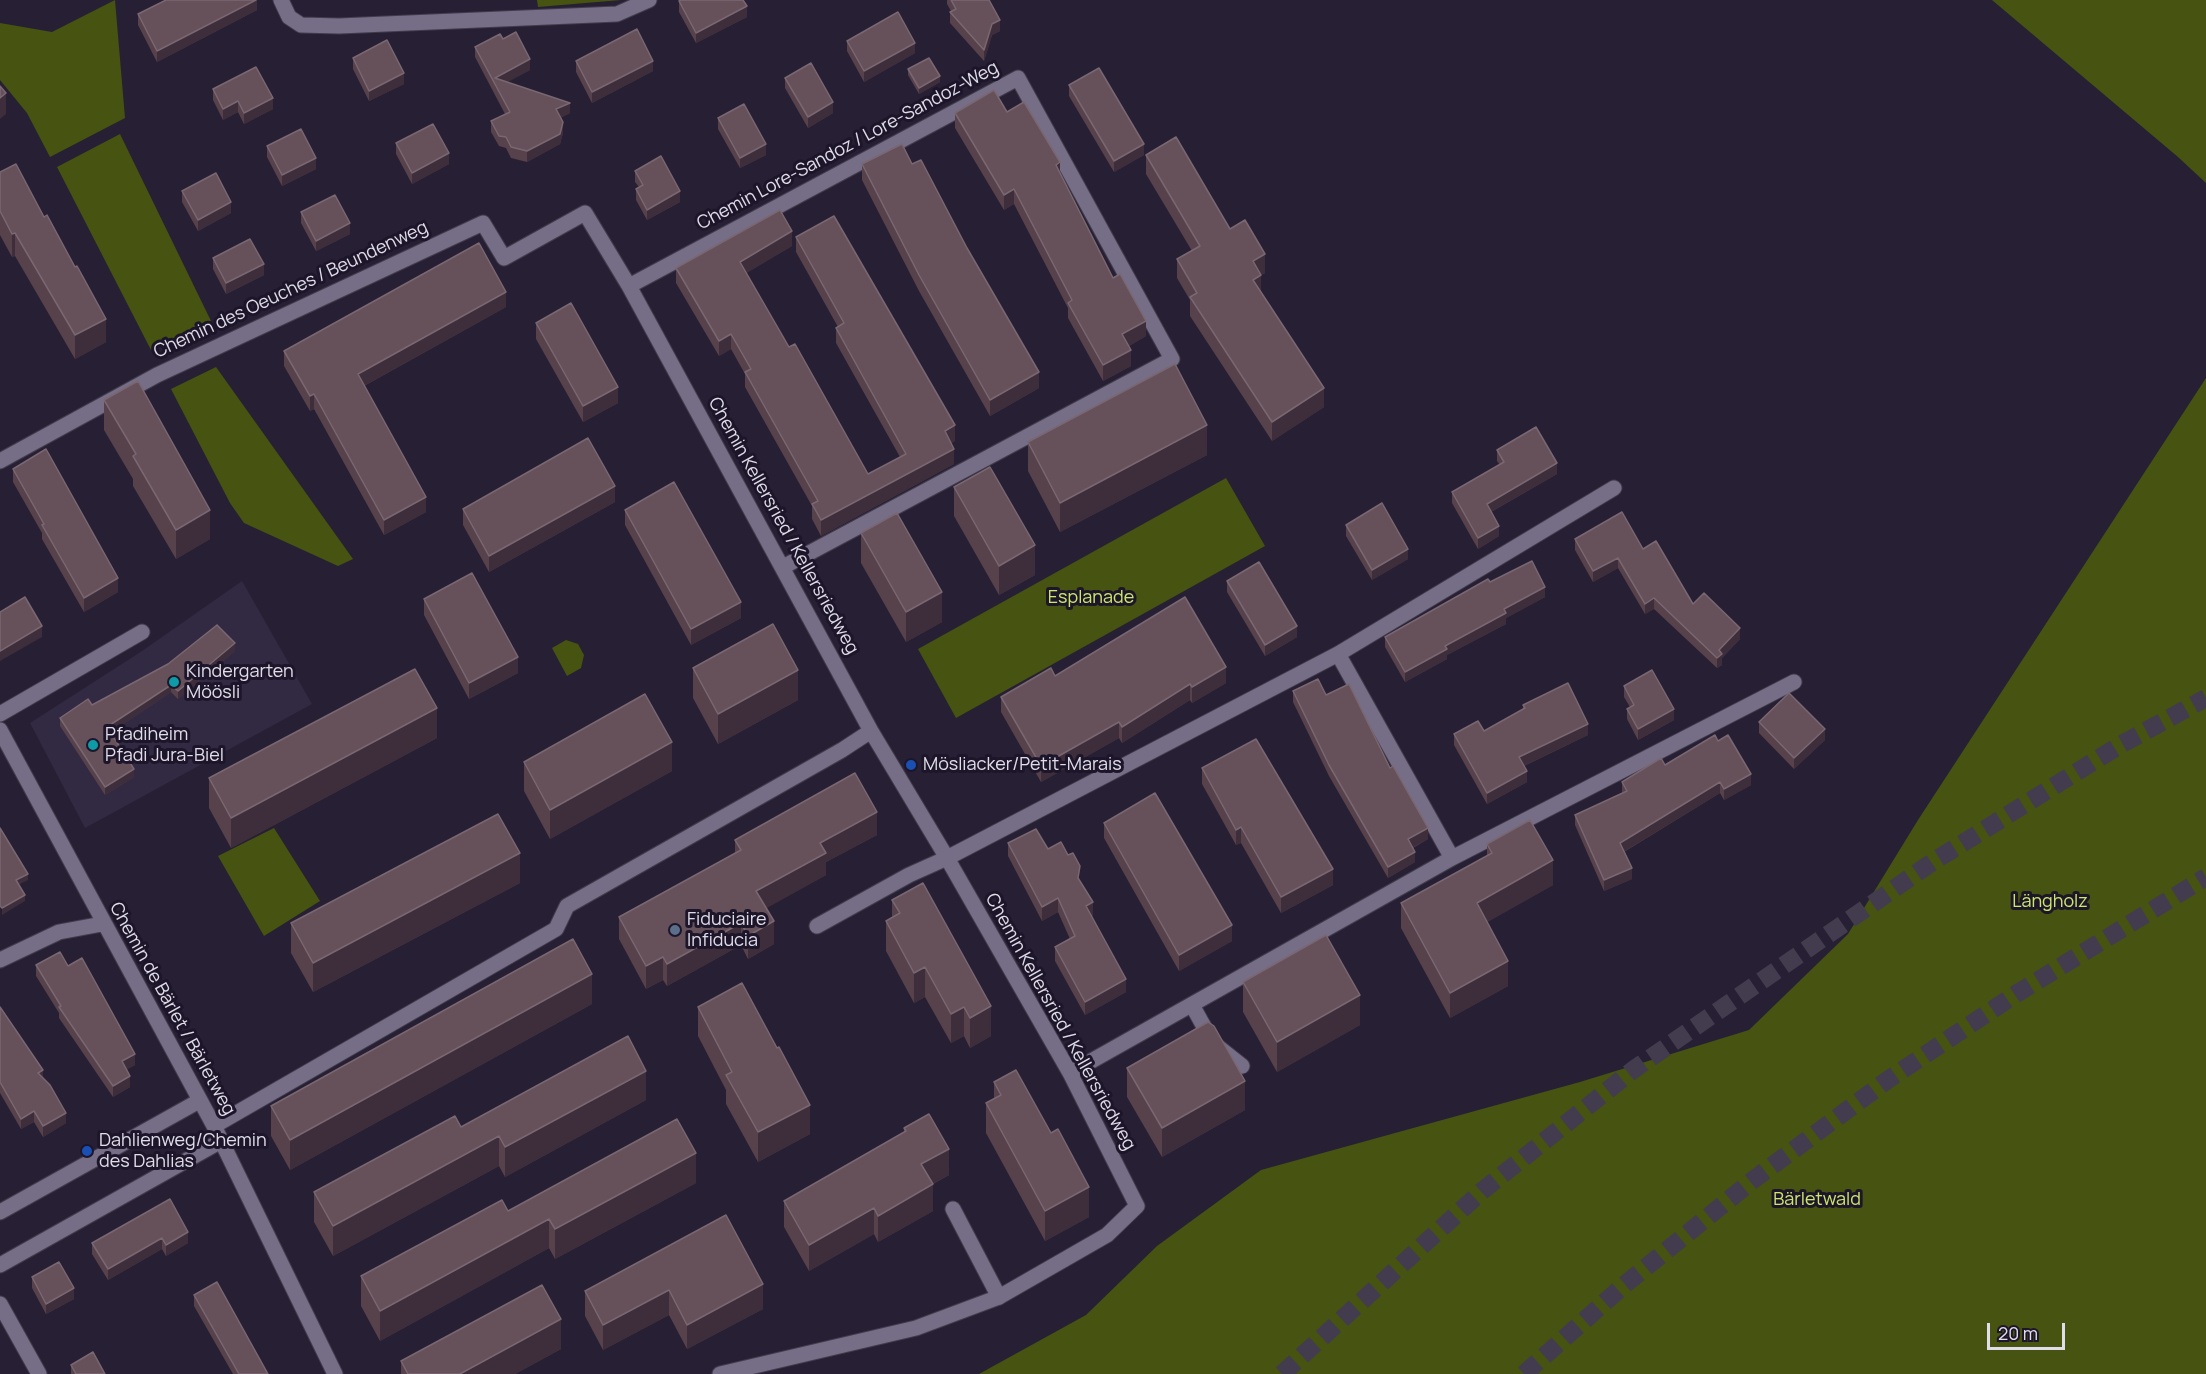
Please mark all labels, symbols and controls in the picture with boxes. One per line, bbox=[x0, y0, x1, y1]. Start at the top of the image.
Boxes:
street label: Chemin Lore-Sandoz / Lore-Sandoz-Weg bbox=[694, 57, 1002, 235]
street label: Chemin des Oeuches / Beundenweg bbox=[151, 217, 431, 363]
street label: Chemin Kellersried / Kellersriedweg bbox=[703, 394, 863, 658]
park label: Esplanade bbox=[1048, 587, 1134, 609]
place label: Kindergarten Möösli bbox=[186, 661, 294, 704]
marker: Kindergarten Möösli bbox=[167, 675, 181, 689]
place label: Pfadiheim Pfadi Jura-Biel bbox=[105, 724, 224, 766]
marker: Pfadiheim Pfadi Jura-Biel bbox=[86, 738, 100, 752]
place label: Mösliacker/Petit-Marais bbox=[923, 754, 1122, 776]
marker: Mösliacker/Petit-Marais bbox=[904, 758, 918, 772]
street label: Chemin Kellersried / Kellersriedweg bbox=[980, 890, 1140, 1154]
park label: Längholz bbox=[2012, 891, 2088, 913]
street label: Chemin de Bärlet / Bärletweg bbox=[104, 899, 240, 1119]
place label: Fiduciaire Infiducia bbox=[687, 909, 767, 952]
marker: Fiduciaire Infiducia bbox=[668, 923, 682, 937]
place label: Dahlienweg/Chemin des Dahlias bbox=[99, 1130, 267, 1172]
marker: Dahlienweg/Chemin des Dahlias bbox=[80, 1144, 94, 1158]
park label: Bärletwald bbox=[1773, 1189, 1861, 1211]
scale bar bbox=[1990, 1311, 2068, 1349]
text: 20 m bbox=[1998, 1321, 2038, 1345]

